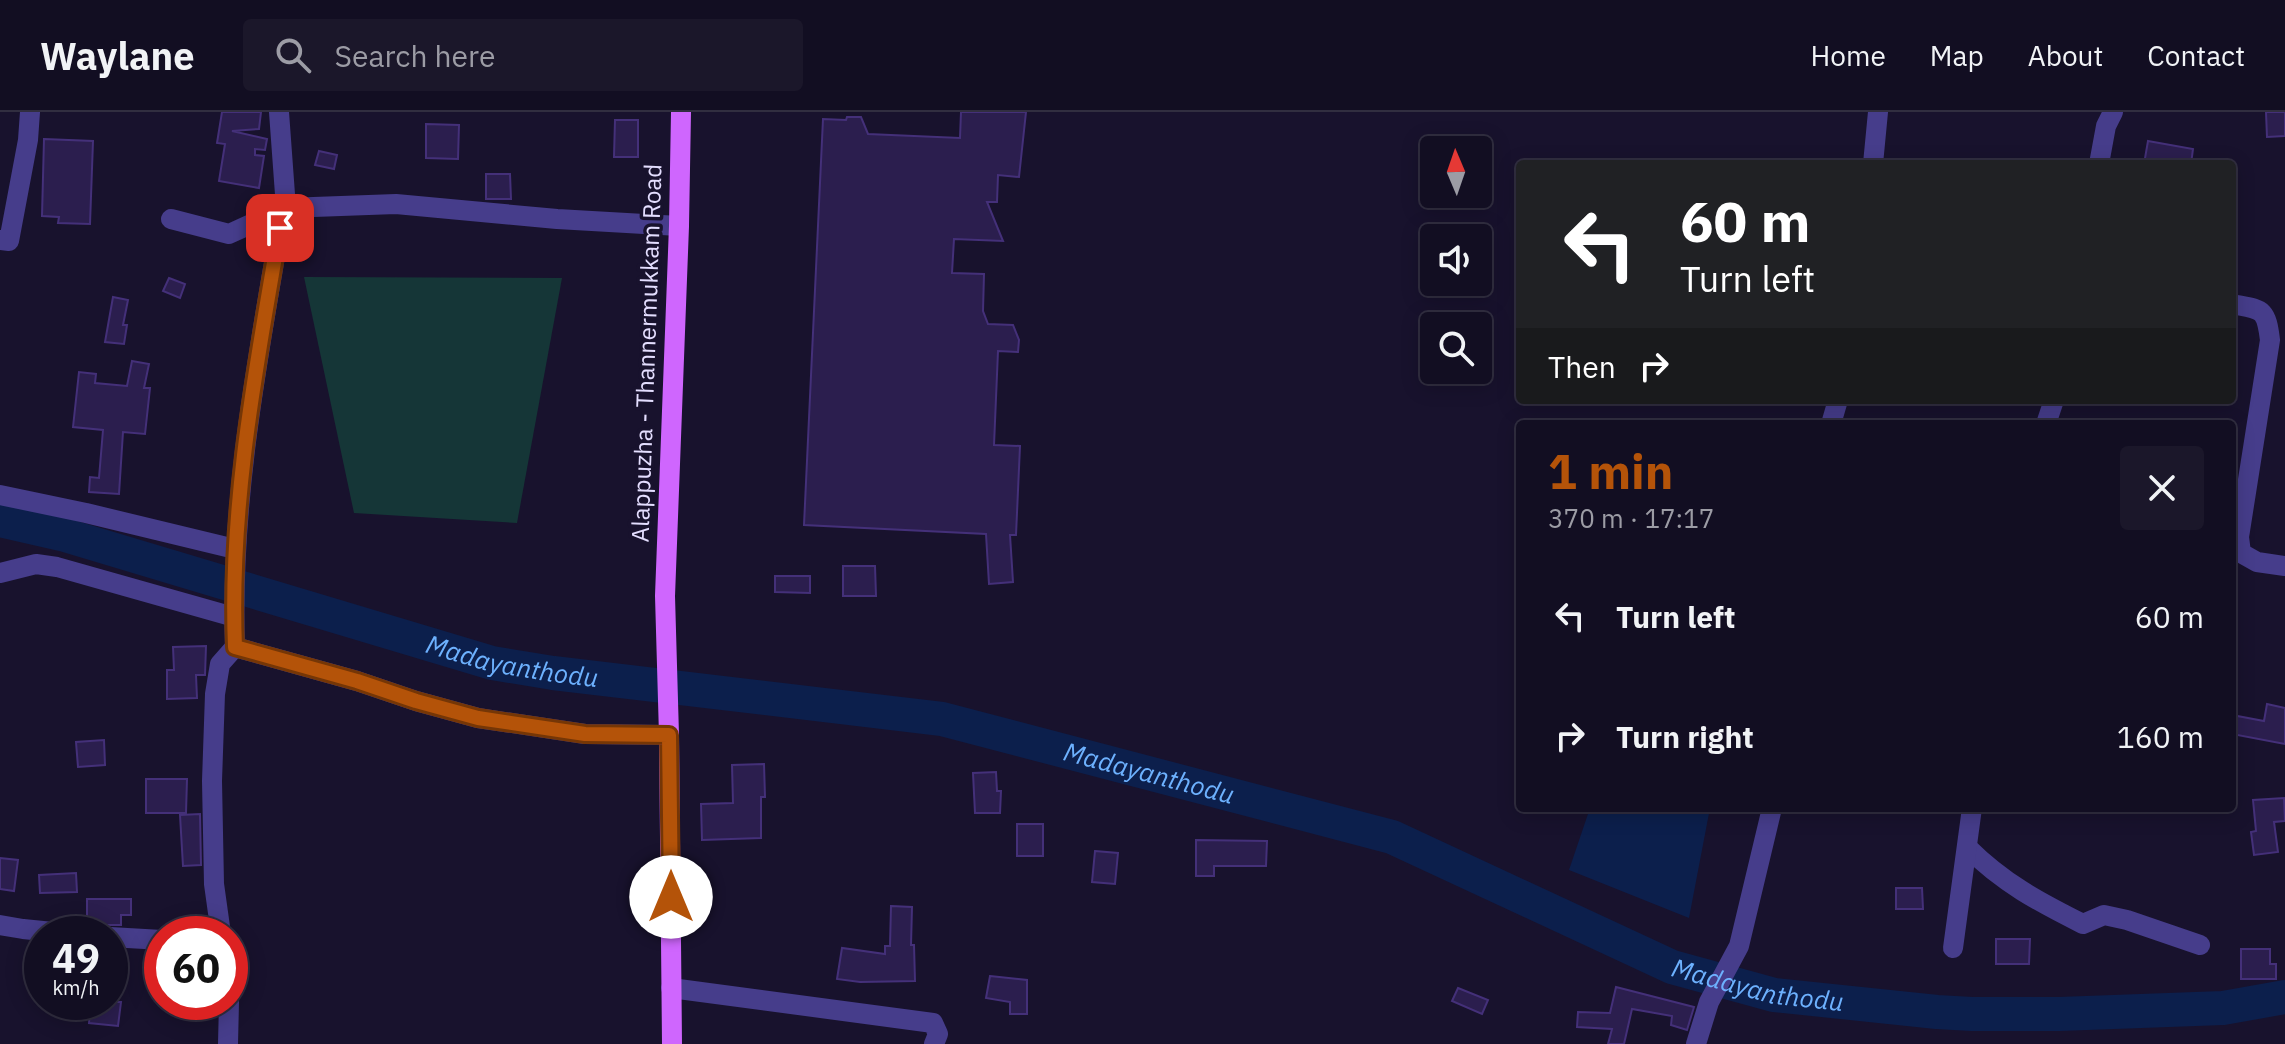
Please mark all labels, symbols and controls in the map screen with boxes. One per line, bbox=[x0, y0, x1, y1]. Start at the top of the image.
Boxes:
search box bbox=[243, 19, 803, 91]
text: Waylane bbox=[40, 31, 195, 80]
icon: search bbox=[271, 33, 315, 77]
text: Search here bbox=[335, 36, 495, 75]
text: Home bbox=[1810, 37, 1886, 74]
text: Map bbox=[1930, 37, 1984, 74]
text: About bbox=[2028, 37, 2103, 74]
text: Contact bbox=[2147, 37, 2245, 74]
north arrow bbox=[1420, 136, 1492, 208]
map controls bbox=[1420, 136, 1492, 384]
street label: Alappuzha - Thannermukkam Road bbox=[623, 163, 669, 543]
text: 60 m bbox=[1680, 185, 1810, 257]
icon: left bbox=[1548, 192, 1652, 296]
pin bbox=[246, 194, 314, 262]
icon: arrive bbox=[258, 206, 302, 250]
button: sound bbox=[1420, 224, 1492, 296]
text: Turn left bbox=[1680, 255, 1815, 302]
button: search bbox=[1420, 312, 1492, 384]
icon: right bbox=[1632, 344, 1676, 388]
text: Then bbox=[1548, 347, 1616, 386]
text: 1 min bbox=[1548, 440, 1673, 502]
button: close bbox=[2120, 446, 2204, 530]
text: 370 m · 17:17 bbox=[1548, 501, 1714, 535]
icon: left bbox=[1548, 594, 1592, 638]
text: Turn left bbox=[1616, 597, 1735, 636]
text: 60 m bbox=[2135, 597, 2204, 636]
water label: Madayanthodu bbox=[422, 626, 600, 694]
icon: right bbox=[1548, 714, 1592, 758]
text: Turn right bbox=[1616, 717, 1754, 756]
text: 160 m bbox=[2117, 717, 2204, 756]
water label: Madayanthodu bbox=[1060, 734, 1238, 811]
position arrow bbox=[629, 855, 713, 939]
speed limit sign: 60 bbox=[144, 916, 248, 1020]
text: 49 bbox=[52, 932, 100, 984]
water label: Madayanthodu bbox=[1668, 950, 1845, 1018]
text: km/h bbox=[52, 974, 100, 1001]

